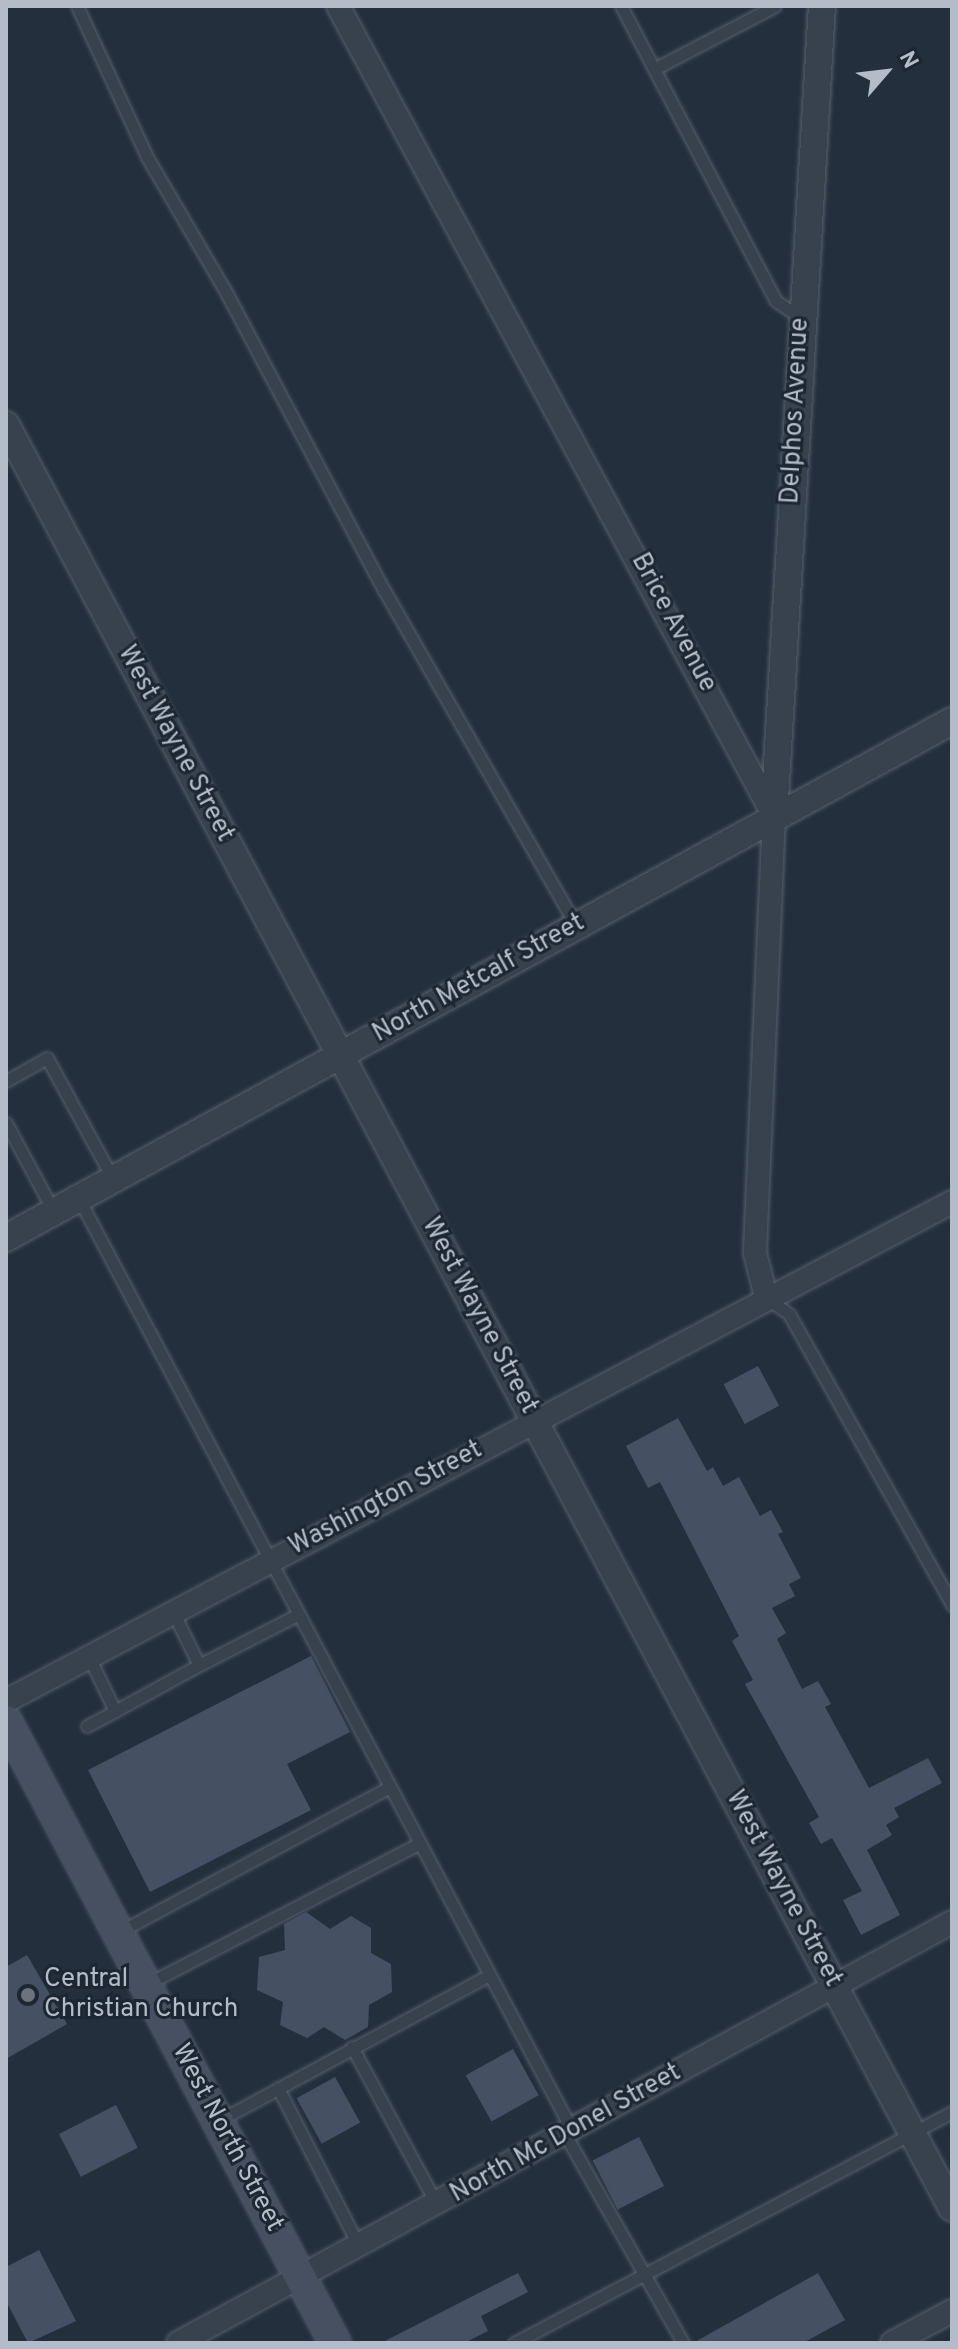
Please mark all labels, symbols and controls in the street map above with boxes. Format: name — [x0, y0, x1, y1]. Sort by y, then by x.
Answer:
north arrow — [846, 32, 926, 112]
text: N — [892, 47, 923, 74]
street label: Delphos Avenue — [776, 317, 816, 505]
street label: Brice Avenue — [623, 548, 723, 698]
street label: West Wayne Street — [110, 640, 240, 848]
street label: North Metcalf Street — [368, 908, 590, 1050]
street label: West Wayne Street — [414, 1212, 544, 1420]
street label: Washington Street — [284, 1435, 488, 1563]
street label: West Wayne Street — [718, 1785, 848, 1993]
place label: Central Christian Church — [44, 1964, 238, 2026]
marker: Central Christian Church — [19, 1986, 37, 2004]
street label: West North Street — [164, 2039, 290, 2237]
street label: North Mc Donel Street — [445, 2058, 687, 2210]

